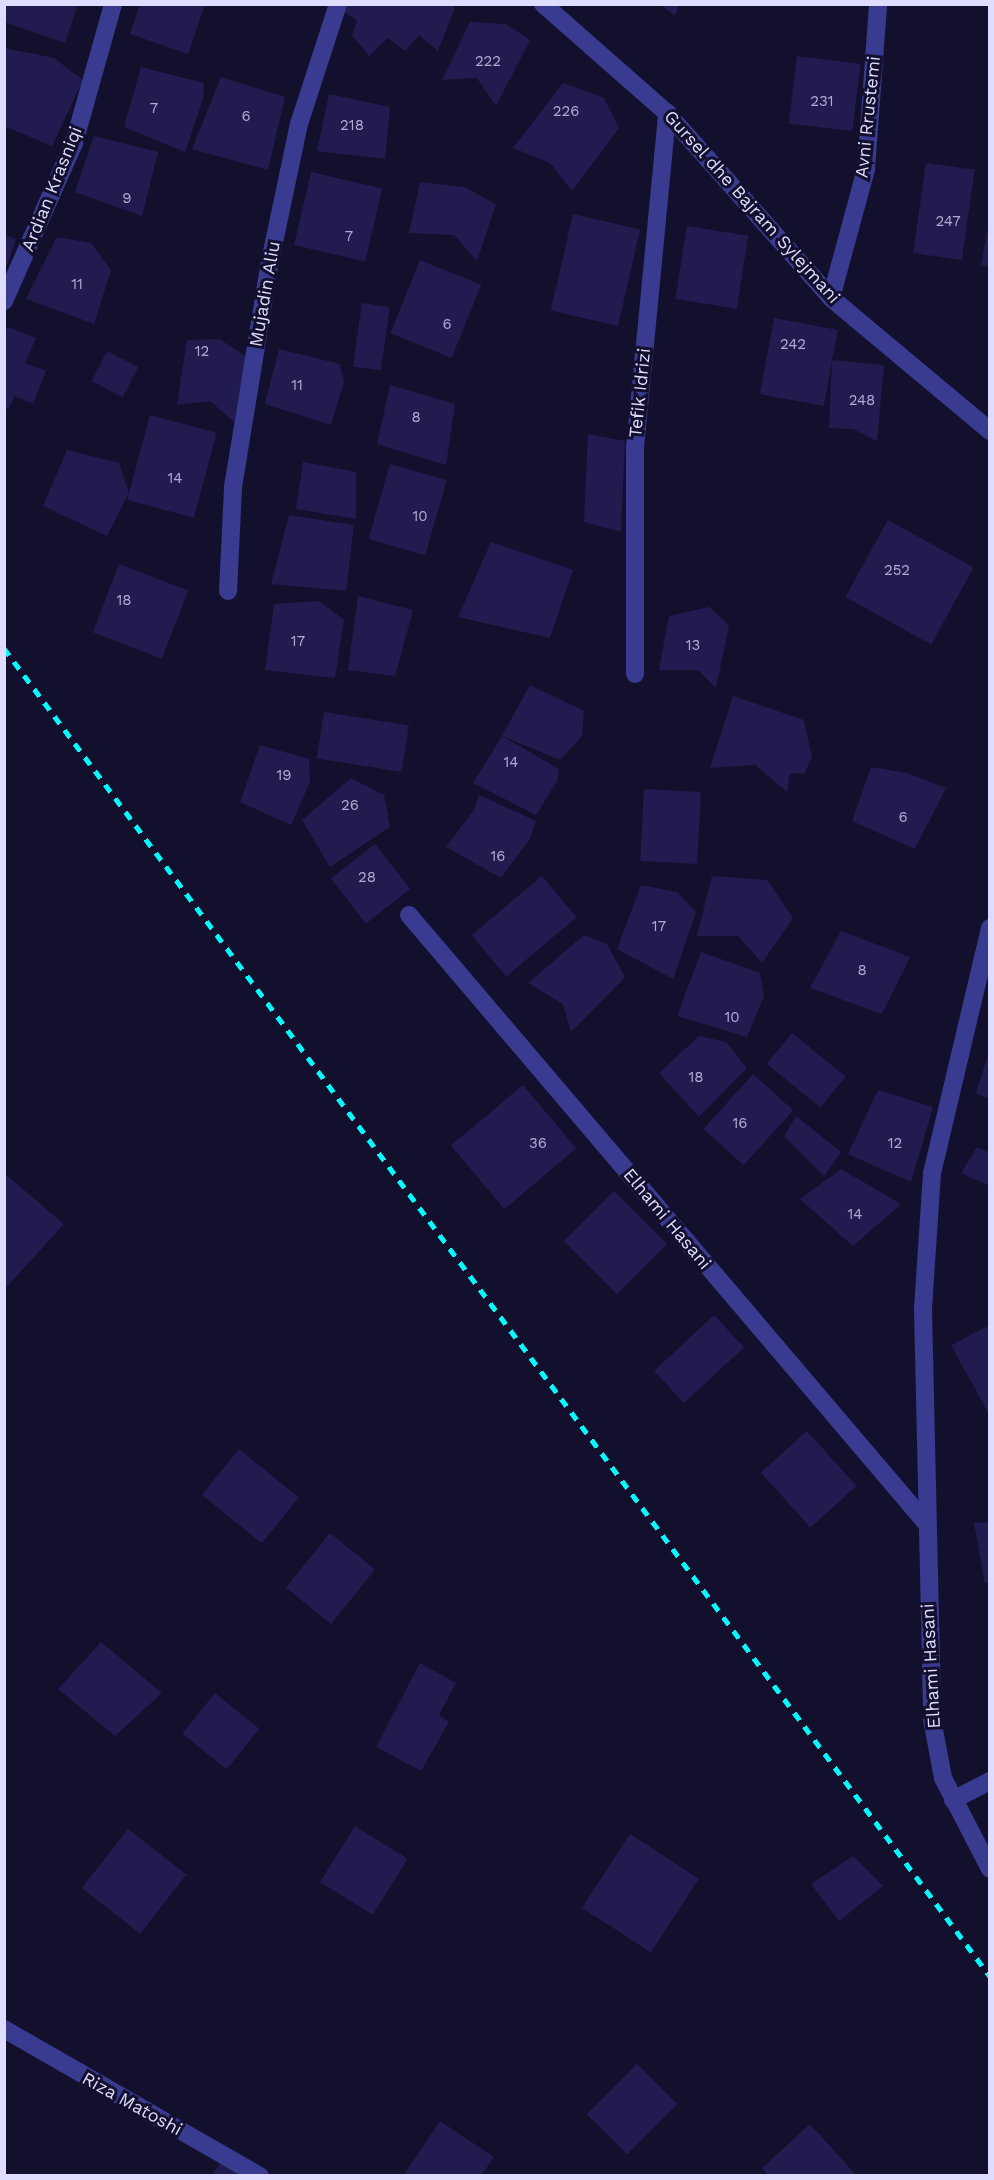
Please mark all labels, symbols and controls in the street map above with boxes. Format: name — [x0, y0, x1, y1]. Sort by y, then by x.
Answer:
house number: 222 — [475, 53, 501, 71]
street label: Avni Rrustemi — [851, 55, 885, 179]
house number: 231 — [810, 93, 834, 111]
house number: 7 — [150, 100, 158, 118]
house number: 226 — [553, 103, 579, 121]
street label: Gursel dhe Bajram Sylejmani — [659, 106, 845, 308]
house number: 6 — [241, 108, 251, 126]
house number: 218 — [340, 117, 364, 135]
street label: Ardian Krasniqi — [17, 123, 87, 255]
house number: 9 — [122, 190, 132, 208]
house number: 247 — [935, 213, 961, 231]
house number: 7 — [345, 228, 353, 246]
street label: Mujadin Aliu — [245, 239, 285, 349]
house number: 11 — [71, 276, 83, 294]
house number: 6 — [442, 316, 452, 334]
house number: 242 — [780, 336, 806, 354]
house number: 12 — [195, 343, 209, 361]
street label: Tefik Idrizi — [625, 347, 655, 439]
house number: 11 — [291, 377, 303, 395]
house number: 248 — [849, 392, 875, 410]
house number: 8 — [411, 409, 421, 427]
house number: 14 — [167, 470, 183, 488]
house number: 10 — [412, 508, 428, 526]
house number: 252 — [884, 562, 910, 580]
house number: 18 — [116, 592, 132, 610]
house number: 17 — [291, 633, 305, 651]
house number: 13 — [686, 637, 700, 655]
house number: 14 — [503, 754, 519, 772]
house number: 19 — [276, 767, 292, 785]
house number: 26 — [341, 797, 359, 815]
house number: 6 — [898, 809, 908, 827]
house number: 16 — [491, 848, 505, 866]
house number: 28 — [358, 869, 376, 887]
house number: 17 — [652, 918, 666, 936]
house number: 8 — [857, 962, 867, 980]
house number: 10 — [724, 1009, 740, 1027]
house number: 18 — [688, 1069, 704, 1087]
house number: 16 — [733, 1115, 747, 1133]
house number: 36 — [529, 1135, 547, 1153]
house number: 12 — [888, 1135, 902, 1153]
street label: Elhami Hasani — [618, 1164, 716, 1274]
house number: 14 — [847, 1206, 863, 1224]
street label: Elhami Hasani — [917, 1603, 945, 1729]
street label: Riza Matoshi — [78, 2068, 186, 2140]

